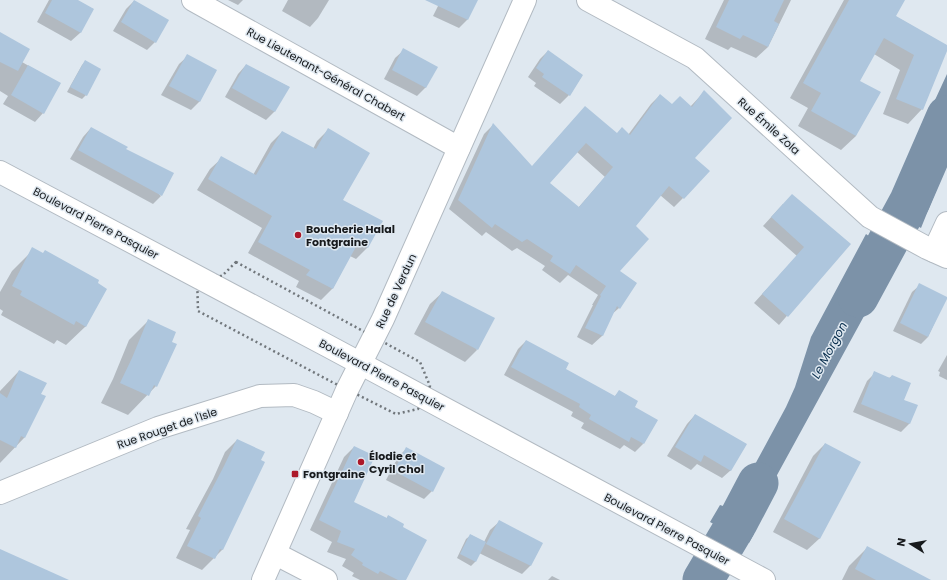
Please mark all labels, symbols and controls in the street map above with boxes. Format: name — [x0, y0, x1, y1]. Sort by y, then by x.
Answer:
street label: Rue Lieutenant-Général Chabert — [244, 24, 408, 124]
street label: Rue Émile Zola — [734, 94, 804, 158]
street label: Boulevard Pierre Pasquier — [30, 183, 162, 263]
place label: Boucherie Halal Fontgraine — [306, 221, 395, 250]
marker: Boucherie Halal Fontgraine — [293, 230, 303, 240]
street label: Rue de Verdun — [372, 251, 420, 331]
water label: Le Morgon — [807, 319, 851, 381]
street label: Boulevard Pierre Pasquier — [316, 335, 448, 415]
street label: Rue Rouget de l'Isle — [115, 403, 219, 453]
place label: Élodie et Cyril Chol — [369, 448, 424, 477]
marker: Élodie et Cyril Chol — [356, 457, 366, 467]
place label: Fontgraine — [303, 466, 365, 482]
marker: Fontgraine — [290, 469, 300, 479]
street label: Boulevard Pierre Pasquier — [601, 489, 733, 569]
north arrow — [891, 524, 931, 564]
text: N — [893, 537, 910, 548]

